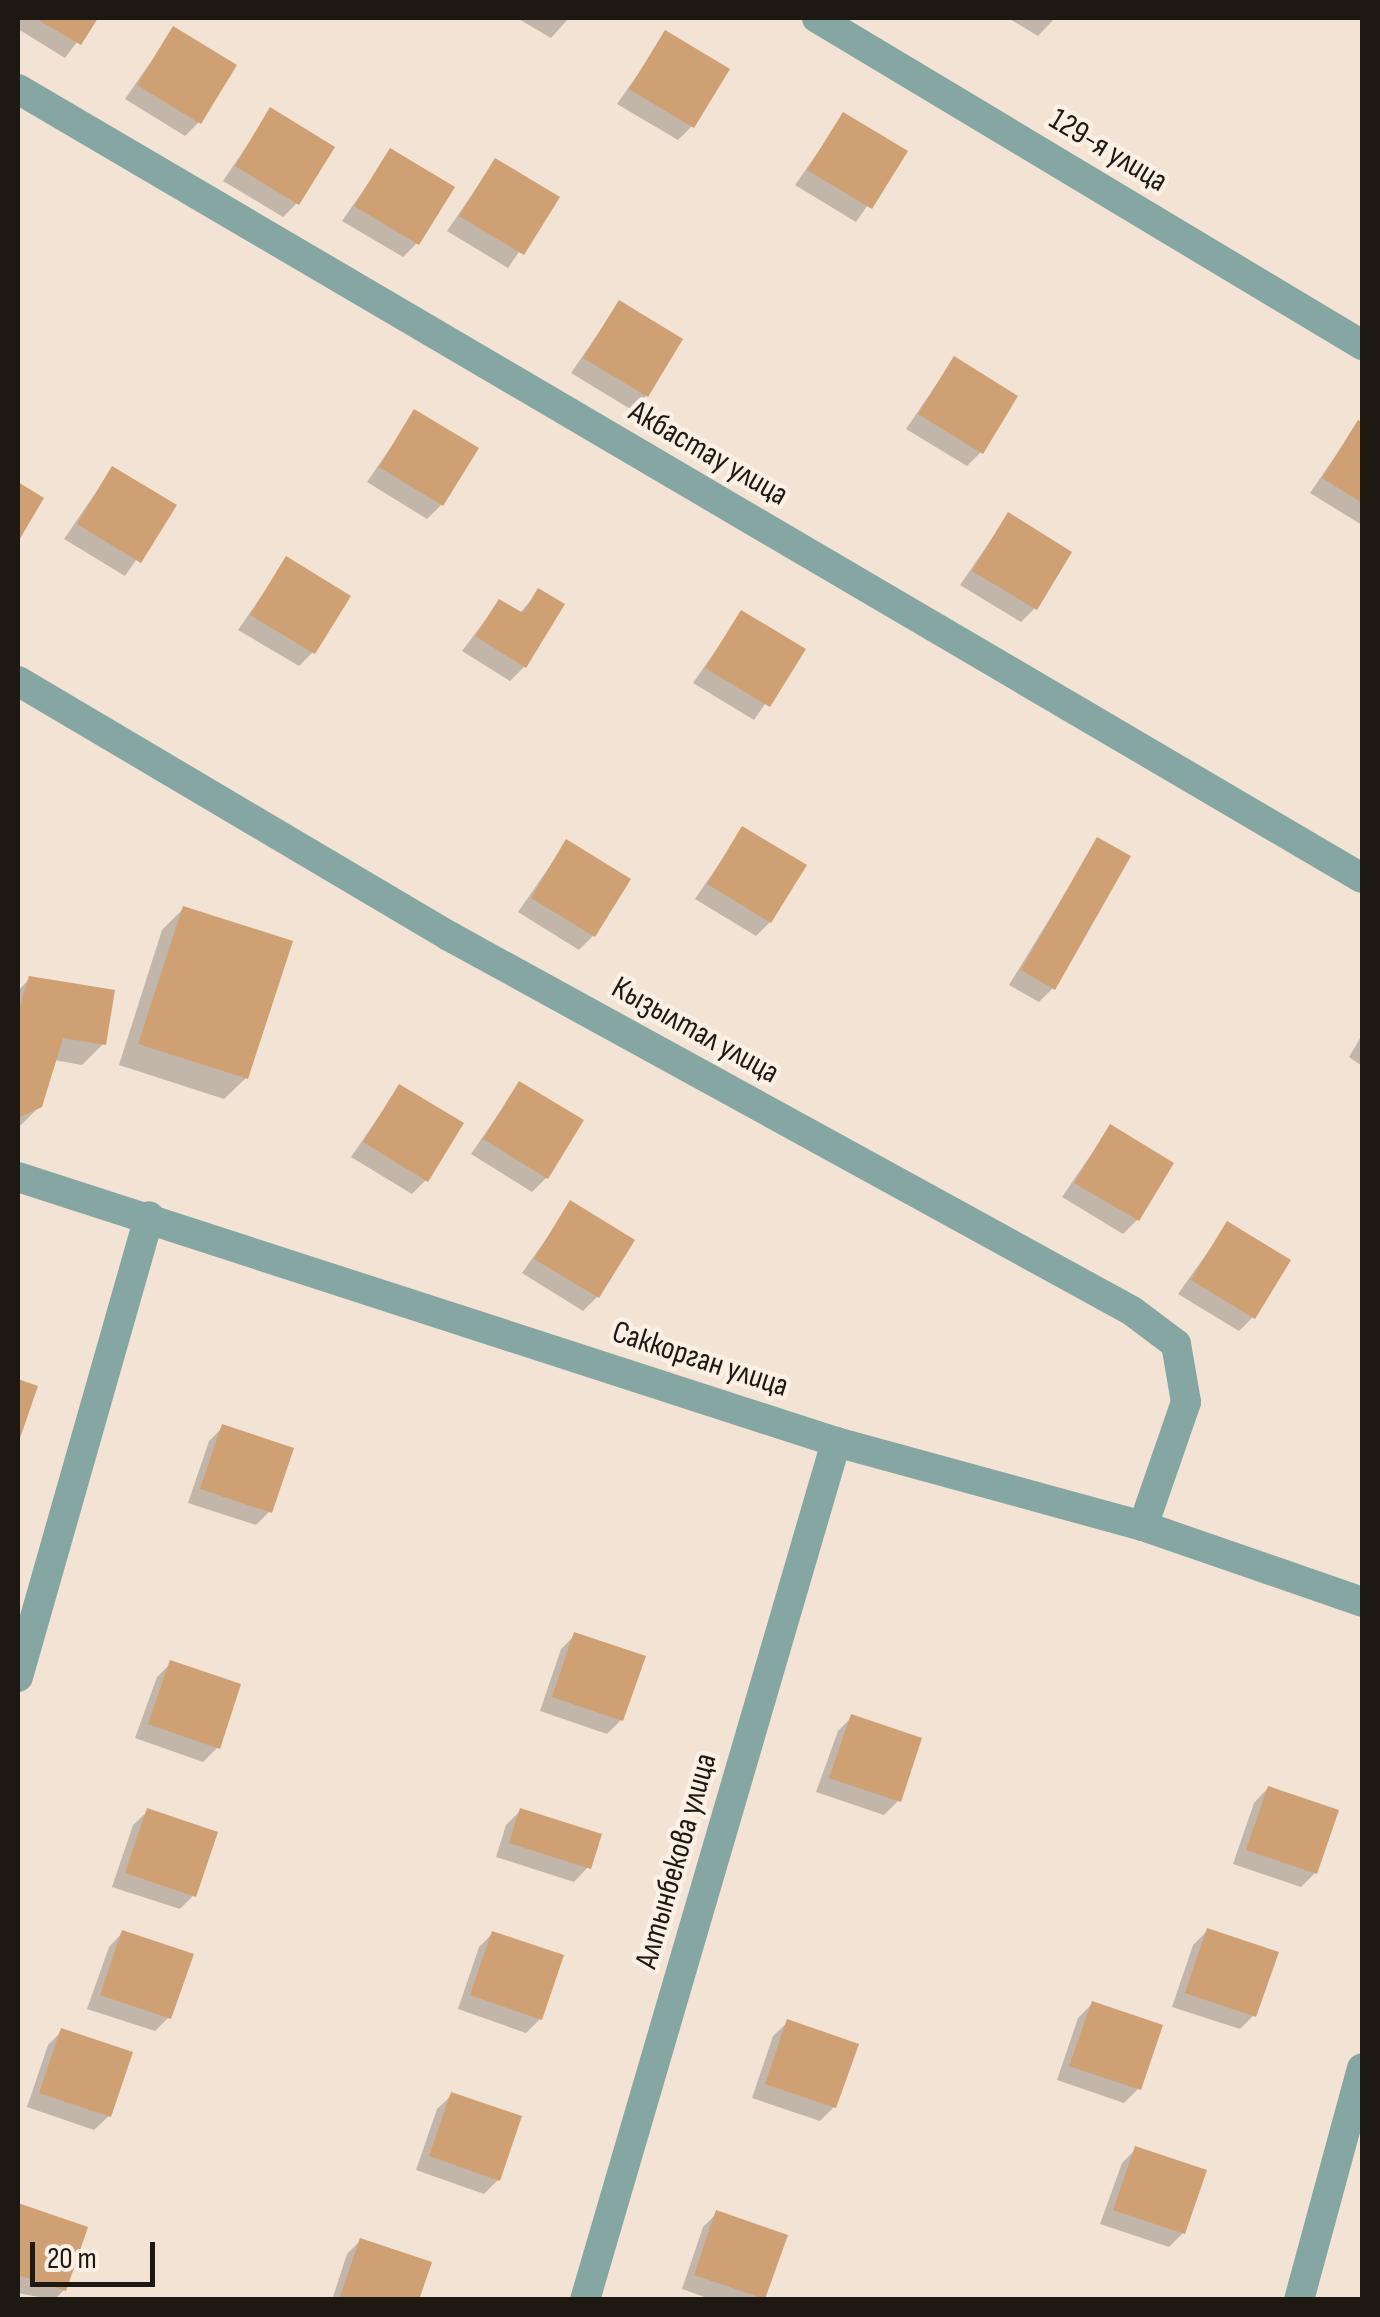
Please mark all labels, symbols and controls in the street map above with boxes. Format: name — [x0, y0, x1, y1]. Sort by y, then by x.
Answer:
street label: 129-я улица — [1042, 101, 1174, 201]
street label: Акбастау улица — [622, 393, 794, 515]
street label: Кызылтал улица — [605, 969, 785, 1093]
street label: Саккорган улица — [607, 1314, 793, 1406]
street label: Алтынбекова улица — [628, 1749, 726, 1973]
scale bar — [35, 2222, 160, 2284]
text: 20 m — [47, 2241, 97, 2277]

